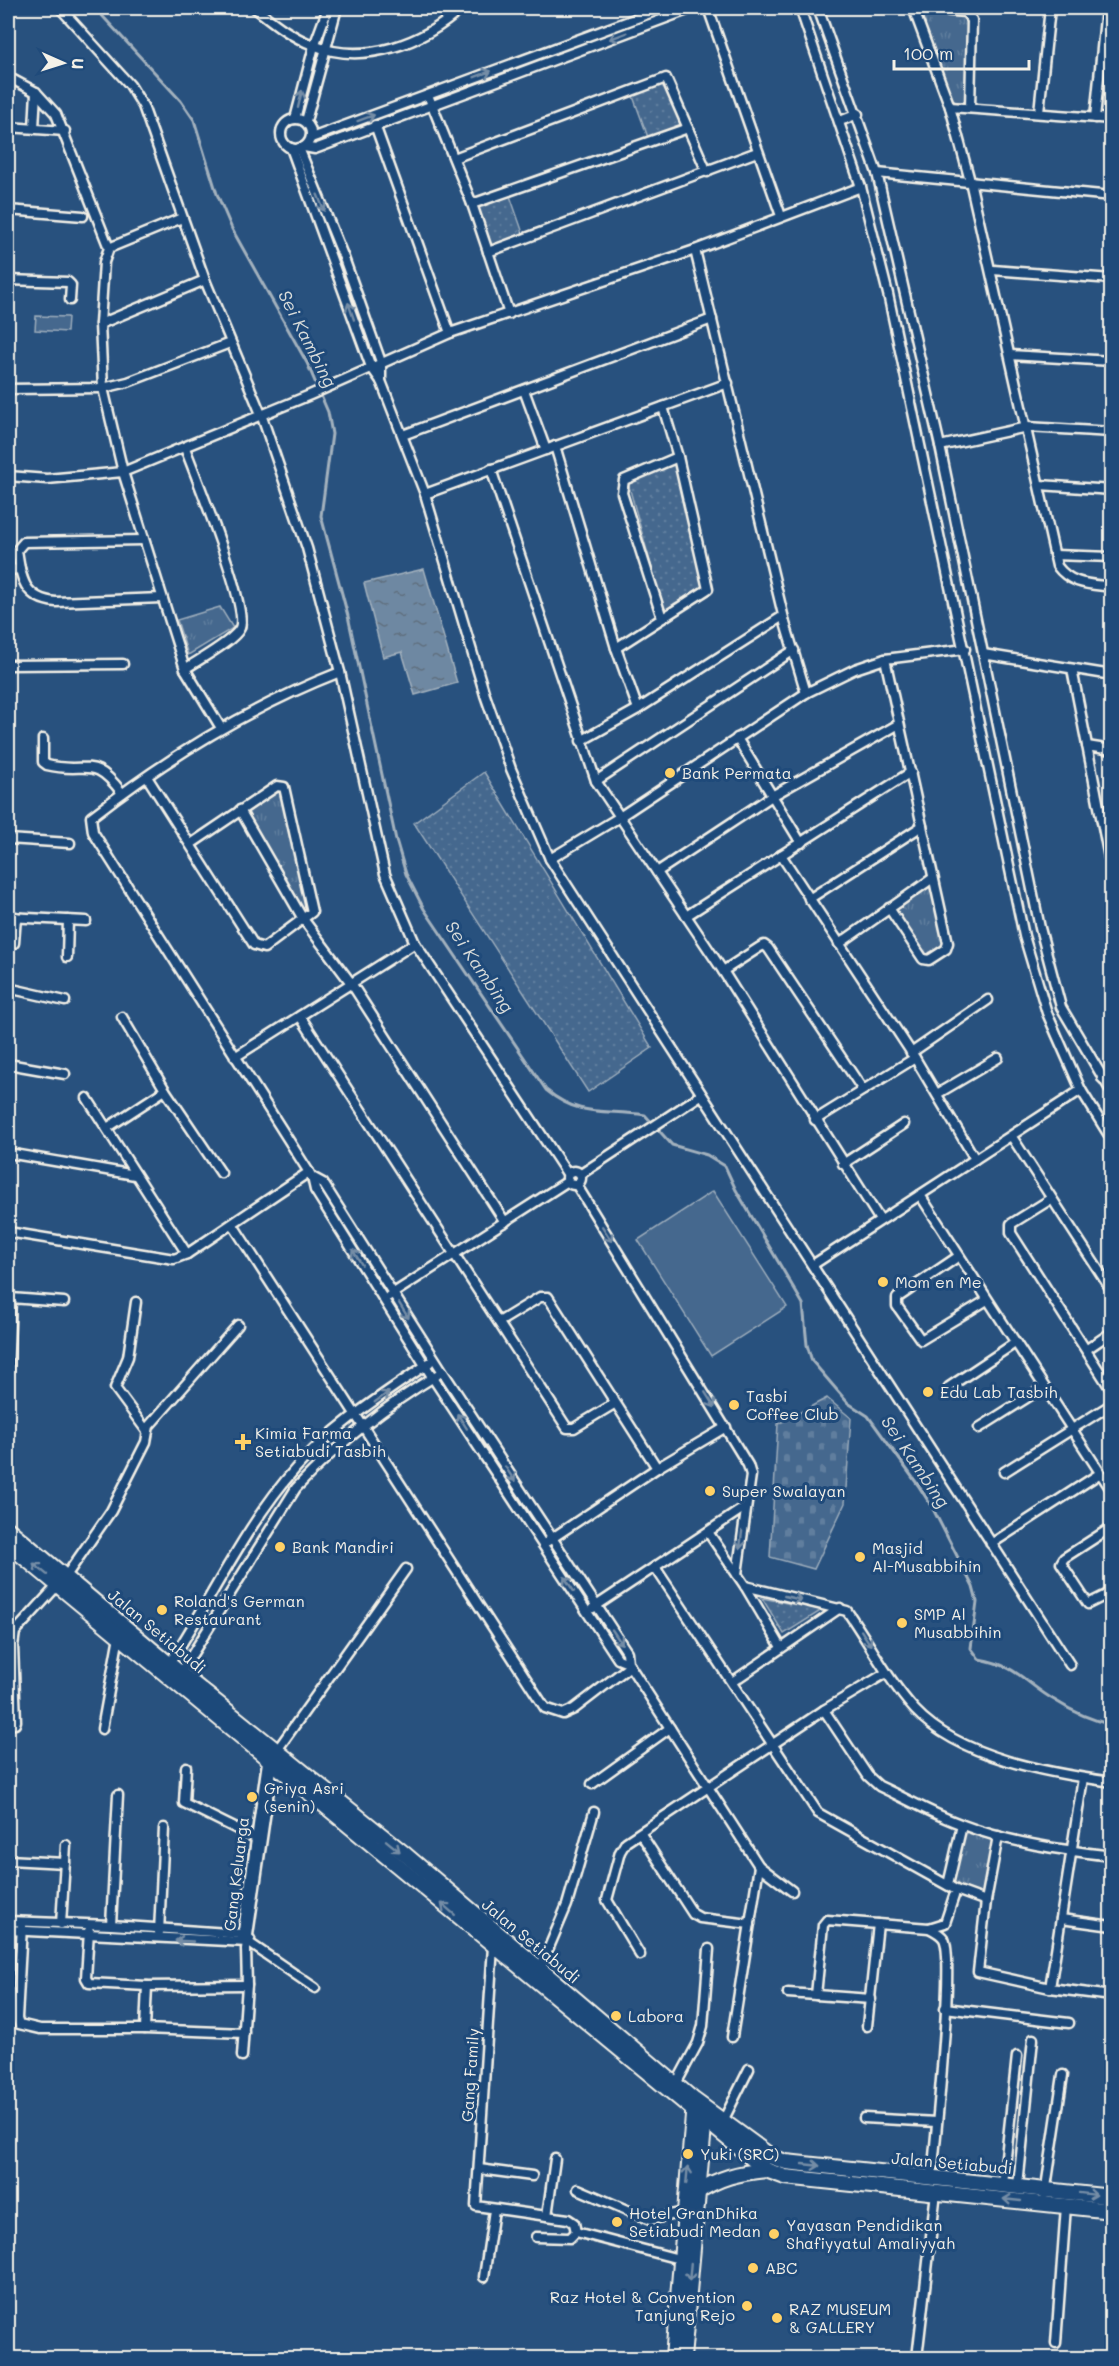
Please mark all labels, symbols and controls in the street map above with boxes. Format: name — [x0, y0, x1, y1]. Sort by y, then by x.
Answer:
one-way arrow — [610, 31, 628, 42]
north arrow — [33, 33, 93, 93]
scale bar — [894, 33, 1029, 71]
text: 100 m — [903, 41, 953, 65]
text: U — [68, 58, 89, 70]
one-way arrow — [473, 68, 492, 79]
one-way arrow — [294, 90, 306, 109]
one-way arrow — [356, 112, 375, 123]
one-way arrow — [317, 193, 328, 211]
water label: Sei Kambing — [273, 286, 343, 391]
one-way arrow — [345, 302, 356, 321]
place label: Bank Permata — [682, 762, 792, 783]
marker: Bank Permata — [663, 766, 677, 780]
water label: Sei Kambing — [440, 916, 520, 1017]
one-way arrow — [602, 1225, 614, 1242]
one-way arrow — [350, 1249, 362, 1266]
place label: Mom en Me — [895, 1271, 982, 1292]
marker: Mom en Me — [876, 1275, 890, 1289]
one-way arrow — [397, 1302, 410, 1319]
place label: Edu Lab Tasbih — [940, 1381, 1058, 1402]
place label: Tasbi Coffee Club — [746, 1385, 839, 1424]
marker: Edu Lab Tasbih — [921, 1385, 935, 1399]
one-way arrow — [373, 1391, 390, 1403]
one-way arrow — [704, 1391, 716, 1408]
marker: Tasbi Coffee Club — [727, 1398, 741, 1412]
water label: Sei Kambing — [876, 1411, 956, 1512]
one-way arrow — [455, 1413, 468, 1430]
place label: Kimia Farma Setiabudi Tasbih — [255, 1422, 386, 1461]
marker: Kimia Farma Setiabudi Tasbih — [236, 1435, 250, 1449]
one-way arrow — [503, 1466, 516, 1483]
place label: Super Swalayan — [722, 1480, 845, 1501]
marker: Super Swalayan — [703, 1484, 717, 1498]
one-way arrow — [735, 1530, 746, 1550]
place label: Bank Mandiri — [292, 1536, 394, 1557]
place label: Masjid Al-Musabbihin — [872, 1537, 981, 1576]
marker: Bank Mandiri — [273, 1540, 287, 1554]
marker: Masjid Al-Musabbihin — [853, 1550, 867, 1564]
one-way arrow — [32, 1563, 48, 1576]
one-way arrow — [563, 1577, 575, 1593]
street label: Jalan Setiabudi — [104, 1584, 211, 1678]
place label: Roland's German Restaurant — [174, 1590, 305, 1629]
one-way arrow — [783, 1592, 802, 1604]
marker: Roland's German Restaurant — [155, 1603, 169, 1617]
place label: SMP Al Musabbihin — [914, 1603, 1001, 1642]
marker: SMP Al Musabbihin — [895, 1616, 909, 1630]
one-way arrow — [610, 1629, 623, 1646]
one-way arrow — [859, 1630, 872, 1647]
place label: Griya Asri (senin) — [264, 1777, 344, 1816]
marker: Griya Asri (senin) — [245, 1790, 259, 1804]
street label: Gang Keluarga — [218, 1816, 253, 1932]
one-way arrow — [385, 1839, 401, 1852]
street label: Jalan Setiabudi — [478, 1894, 585, 1988]
one-way arrow — [441, 1902, 456, 1916]
one-way arrow — [174, 1935, 194, 1946]
place label: Labora — [628, 2005, 684, 2026]
marker: Labora — [609, 2009, 623, 2023]
street label: Gang Family — [456, 2027, 483, 2123]
place label: Yuki (SRC) — [700, 2143, 779, 2164]
marker: Yuki (SRC) — [681, 2147, 695, 2161]
street label: Jalan Setiabudi — [891, 2147, 1013, 2178]
one-way arrow — [800, 2160, 820, 2171]
one-way arrow — [682, 2165, 693, 2185]
one-way arrow — [1078, 2189, 1097, 2200]
one-way arrow — [1002, 2194, 1022, 2205]
place label: Hotel GranDhika Setiabudi Medan — [629, 2202, 761, 2241]
place label: Yayasan Pendidikan Shafiyyatul Amaliyyah — [786, 2214, 955, 2253]
marker: Hotel GranDhika Setiabudi Medan — [610, 2215, 624, 2229]
marker: Yayasan Pendidikan Shafiyyatul Amaliyyah — [767, 2227, 781, 2241]
place label: ABC — [765, 2257, 797, 2278]
one-way arrow — [684, 2261, 695, 2281]
marker: ABC — [746, 2261, 760, 2275]
place label: Raz Hotel & Convention Tanjung Rejo — [550, 2286, 735, 2325]
place label: RAZ MUSEUM & GALLERY — [789, 2298, 891, 2337]
marker: Raz Hotel & Convention Tanjung Rejo — [740, 2299, 754, 2313]
marker: RAZ MUSEUM & GALLERY — [770, 2311, 784, 2325]

